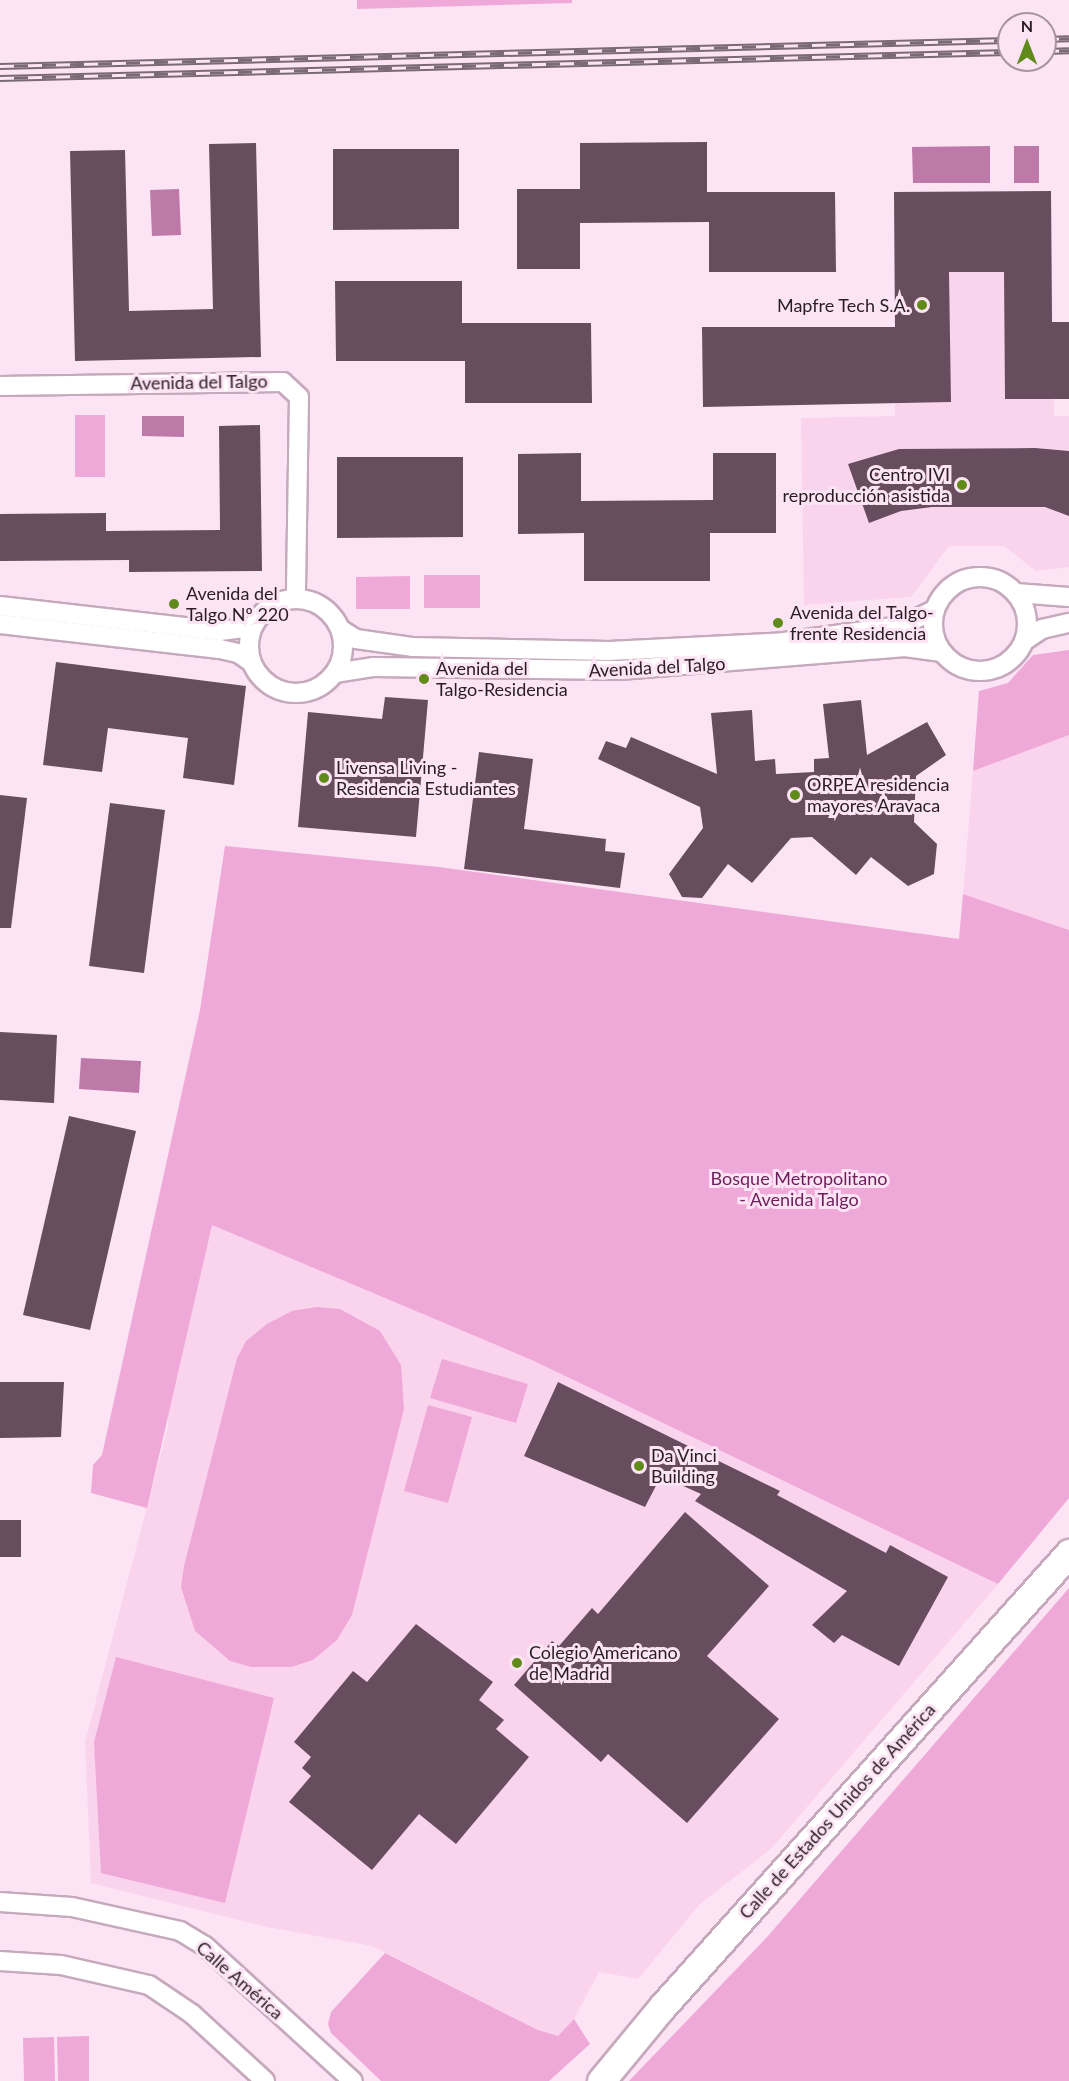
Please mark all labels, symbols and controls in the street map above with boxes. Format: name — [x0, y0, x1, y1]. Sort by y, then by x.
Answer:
north arrow — [997, 12, 1057, 72]
text: N — [1021, 16, 1033, 35]
place label: Mapfre Tech S.A. — [776, 294, 910, 316]
marker: Mapfre Tech S.A. — [915, 298, 929, 312]
street label: Avenida del Talgo — [130, 370, 268, 394]
place label: Centro IVI reproducción asistida — [783, 464, 950, 506]
marker: Centro IVI reproducción asistida — [955, 478, 969, 492]
place label: Avenida del Talgo Nº 220 — [186, 583, 289, 626]
marker: Avenida del Talgo Nº 220 — [167, 597, 181, 611]
place label: Avenida del Talgo- frente Residencia — [790, 602, 934, 644]
marker: Avenida del Talgo- frente Residencia — [771, 616, 785, 630]
street label: Avenida del Talgo — [588, 653, 726, 681]
place label: Avenida del Talgo-Residencia — [436, 658, 568, 700]
marker: Avenida del Talgo-Residencia — [417, 672, 431, 686]
place label: Livensa Living - Residencia Estudiantes — [336, 757, 516, 800]
marker: Livensa Living - Residencia Estudiantes — [317, 771, 331, 785]
place label: ORPEA residencia mayores Aravaca — [807, 774, 950, 816]
marker: ORPEA residencia mayores Aravaca — [788, 788, 802, 802]
park label: Bosque Metropolitano - Avenida Talgo — [711, 1168, 887, 1210]
place label: Da Vinci Building — [651, 1445, 717, 1488]
marker: Da Vinci Building — [632, 1459, 646, 1473]
place label: Colegio Americano de Madrid — [529, 1642, 678, 1684]
marker: Colegio Americano de Madrid — [510, 1656, 524, 1670]
street label: Calle de Estados Unidos de América — [734, 1699, 940, 1923]
street label: Calle América — [192, 1936, 288, 2024]

